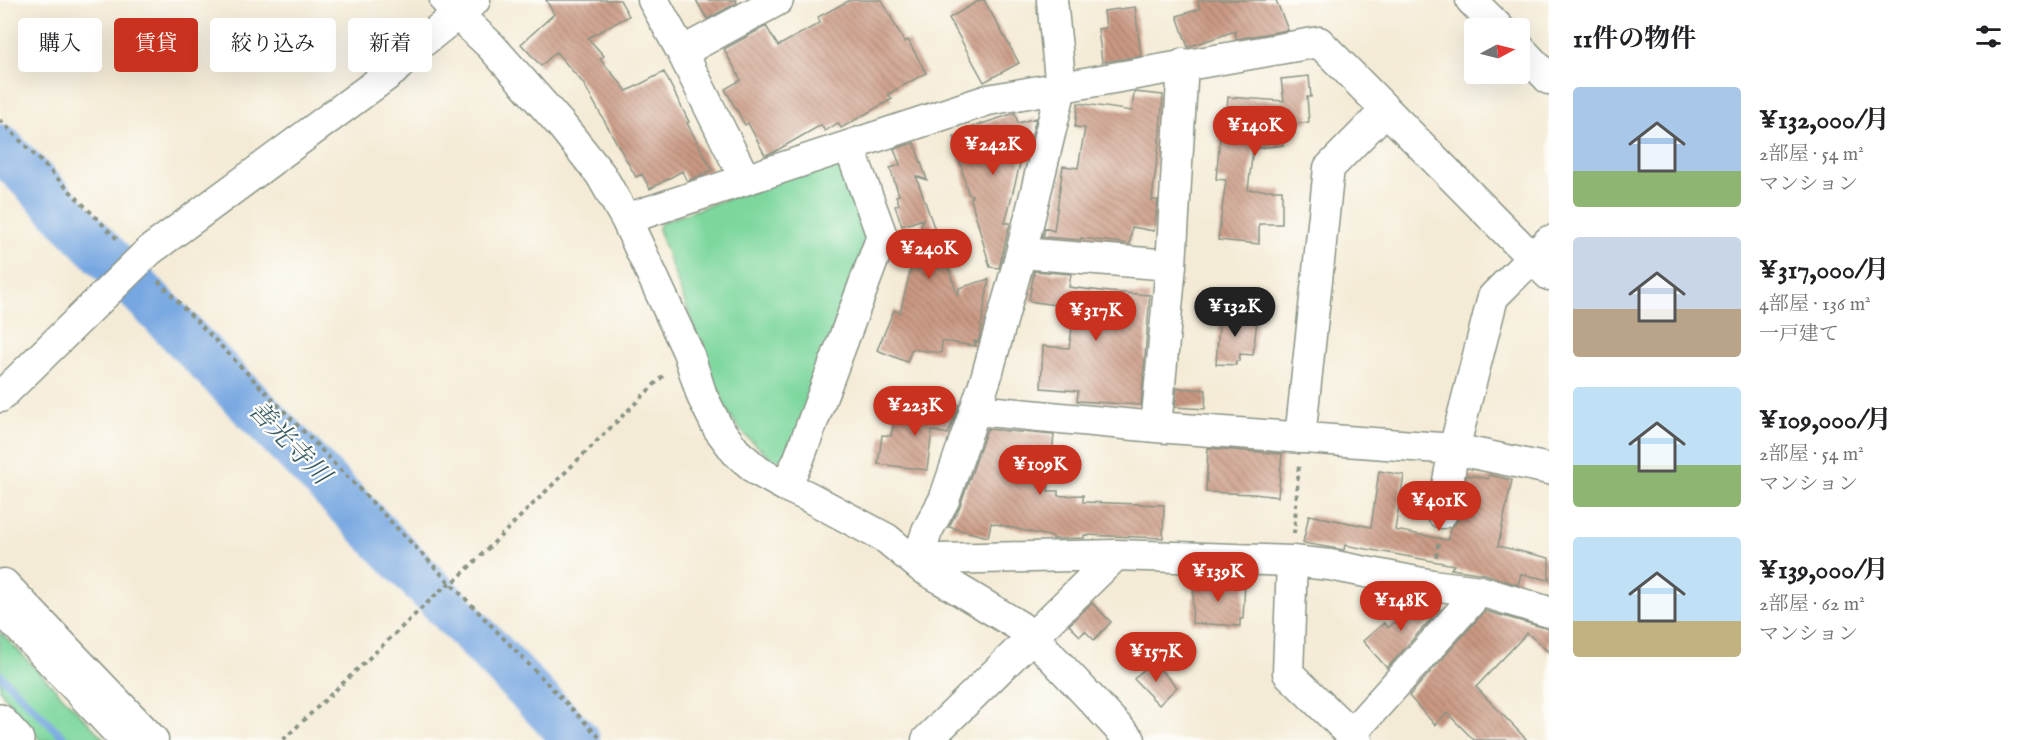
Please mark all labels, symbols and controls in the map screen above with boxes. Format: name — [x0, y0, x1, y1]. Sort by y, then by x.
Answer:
chip: 購入 — [18, 18, 102, 72]
chip: 賃貸 — [114, 18, 198, 72]
chip: 絞り込み — [210, 18, 336, 72]
chip: 新着 — [348, 18, 432, 72]
north arrow — [1464, 18, 1530, 84]
map controls — [1464, 18, 1530, 84]
icon: filters — [1972, 20, 2005, 53]
text: 11件の物件 — [1573, 23, 1696, 56]
text: ¥132,000/月 — [1759, 104, 1890, 137]
pin: ¥140K — [1213, 106, 1297, 157]
icon: home — [1621, 111, 1693, 183]
text: ¥140K — [1227, 113, 1283, 138]
pin: ¥242K — [951, 125, 1035, 176]
text: ¥242K — [964, 132, 1022, 157]
text: 2部屋 · 54 m² — [1759, 142, 1864, 167]
text: マンション — [1759, 172, 1858, 197]
pin: ¥240K — [887, 229, 971, 280]
text: ¥240K — [900, 236, 958, 261]
text: ¥317,000/月 — [1759, 254, 1890, 287]
icon: home — [1621, 261, 1693, 333]
pin: ¥132K — [1193, 287, 1277, 338]
pin: ¥317K — [1054, 291, 1138, 342]
text: 4部屋 · 136 m² — [1759, 292, 1871, 317]
text: ¥132K — [1208, 294, 1262, 319]
text: ¥317K — [1069, 298, 1123, 323]
text: 一戸建て — [1759, 322, 1839, 347]
pin: ¥223K — [873, 386, 957, 437]
text: ¥223K — [887, 393, 943, 418]
water label: 善光寺川 — [241, 394, 339, 494]
text: ¥109,000/月 — [1759, 404, 1892, 437]
icon: home — [1621, 411, 1693, 483]
text: 2部屋 · 54 m² — [1759, 442, 1864, 467]
pin: ¥109K — [998, 445, 1082, 496]
text: ¥109K — [1013, 452, 1067, 477]
text: マンション — [1759, 472, 1858, 497]
pin: ¥401K — [1397, 481, 1481, 532]
text: ¥401K — [1411, 488, 1467, 513]
pin: ¥139K — [1176, 552, 1260, 603]
text: ¥139,000/月 — [1759, 554, 1889, 587]
text: ¥139K — [1192, 559, 1244, 584]
icon: home — [1621, 561, 1693, 633]
pin: ¥148K — [1359, 581, 1443, 632]
text: ¥148K — [1374, 588, 1428, 613]
text: 2部屋 · 62 m² — [1759, 592, 1865, 617]
text: マンション — [1759, 622, 1858, 647]
pin: ¥157K — [1114, 632, 1198, 683]
text: ¥157K — [1129, 639, 1183, 664]

